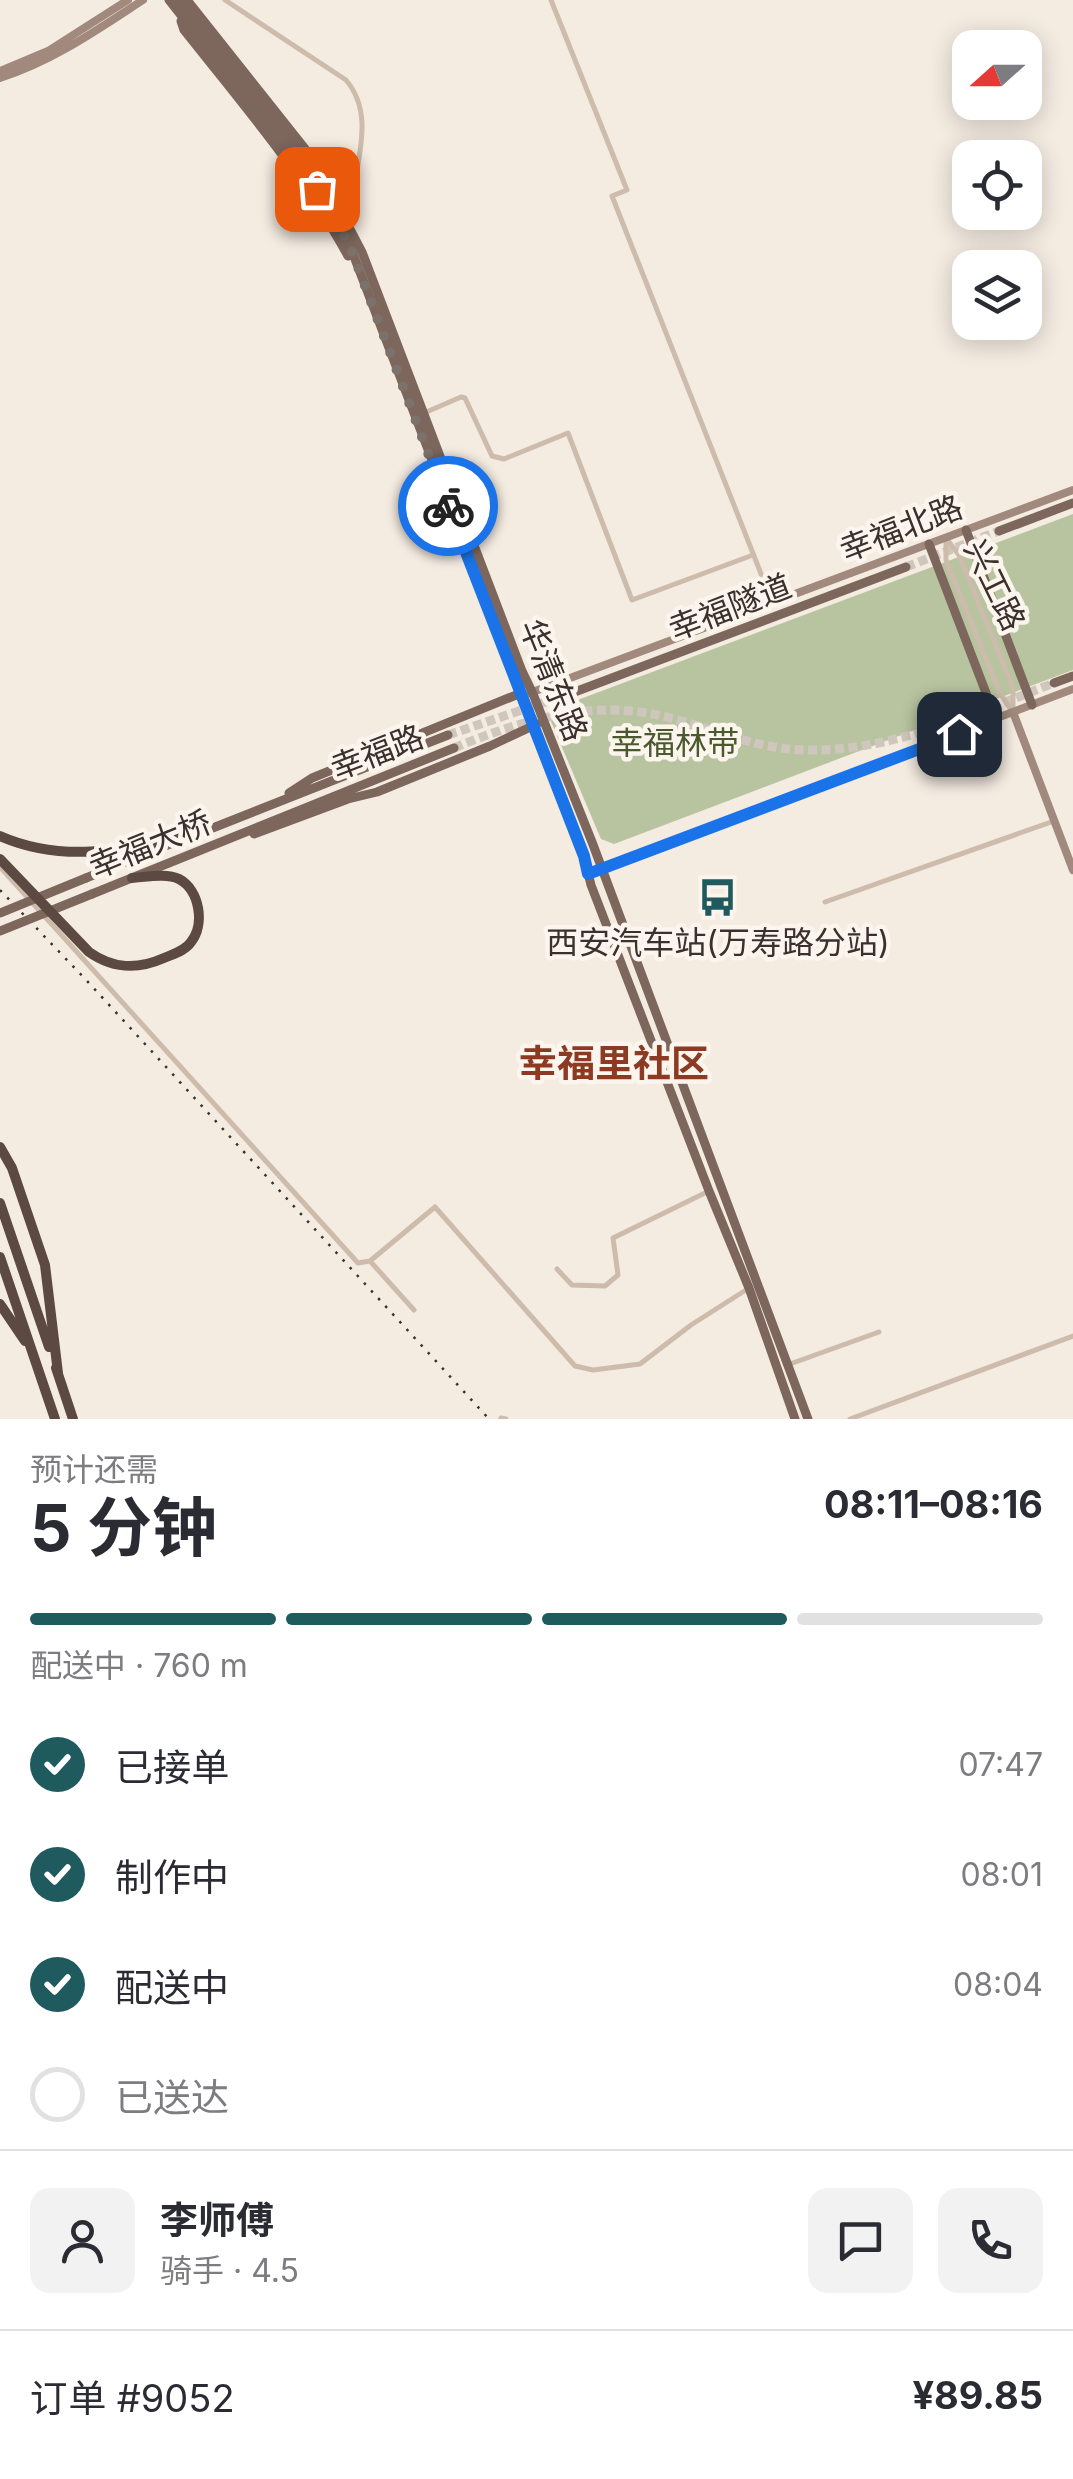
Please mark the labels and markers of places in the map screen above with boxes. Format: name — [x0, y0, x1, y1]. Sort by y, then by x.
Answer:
pin — [275, 147, 360, 232]
pin — [917, 692, 1002, 777]
bus stop icon: 西安汽车站(万寿路分站) — [697, 876, 739, 918]
place label: 西安汽车站(万寿路分站) — [546, 923, 890, 962]

